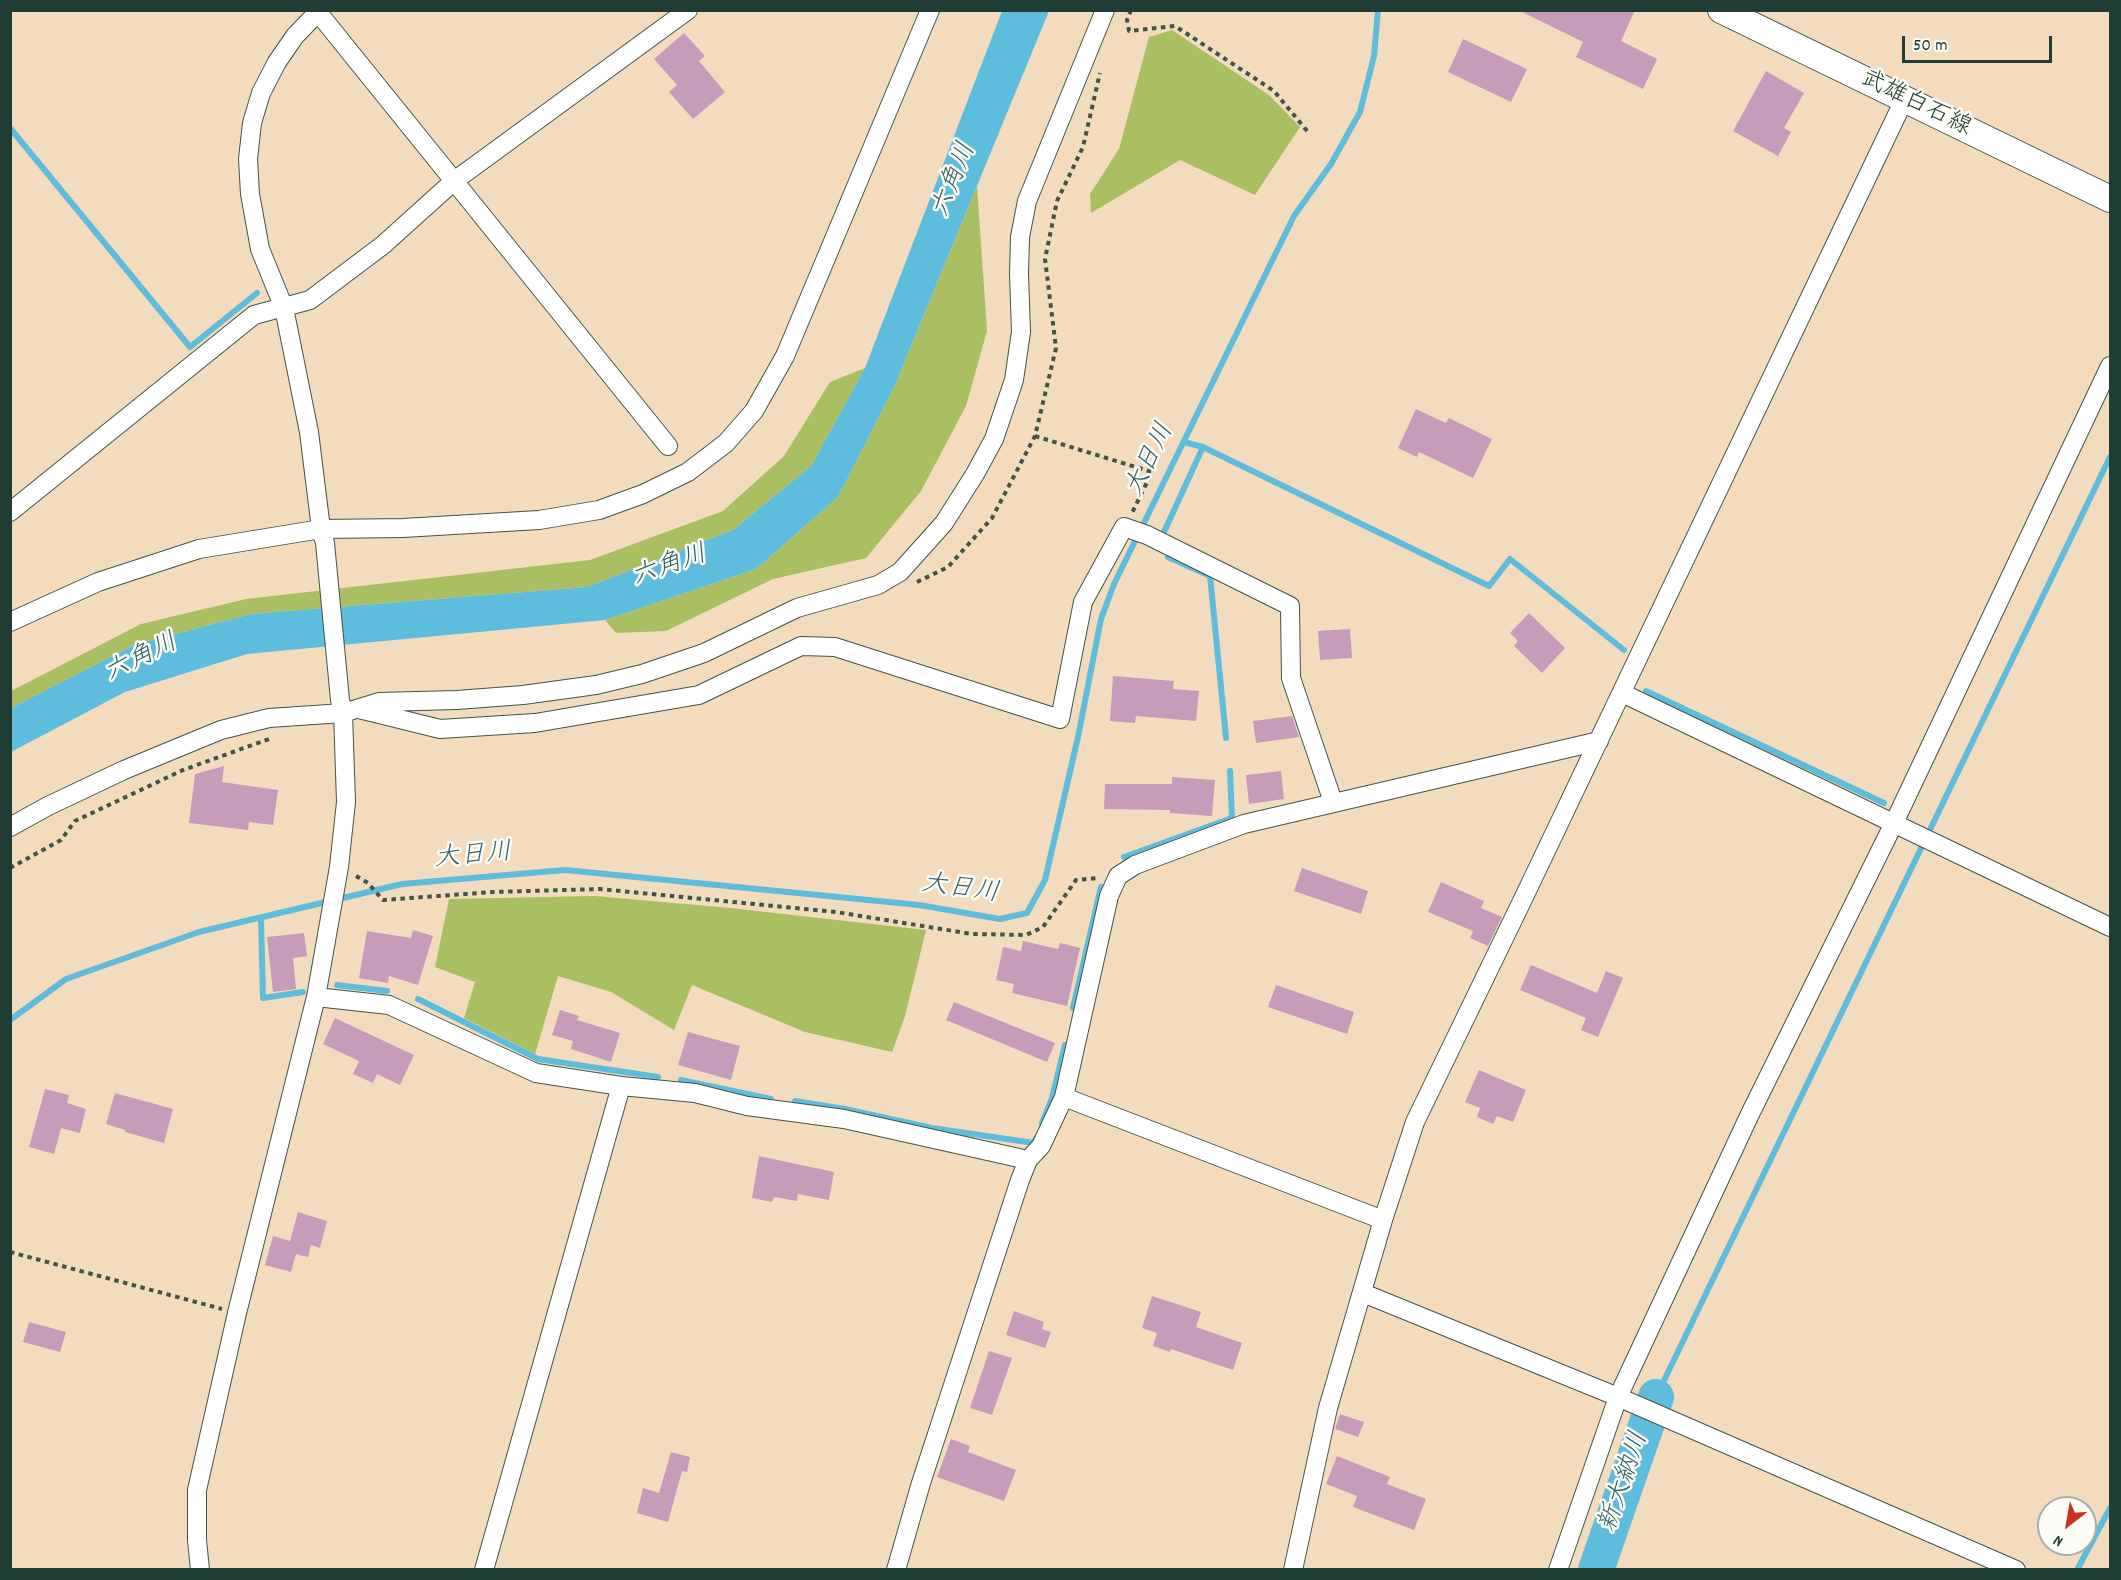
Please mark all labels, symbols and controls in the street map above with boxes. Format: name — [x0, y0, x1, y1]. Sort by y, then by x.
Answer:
scale bar — [1905, 24, 2055, 62]
text: 50 m — [1913, 34, 1948, 59]
street label: 武雄白石線 — [1855, 66, 1975, 144]
water label: 六角川 — [927, 139, 985, 223]
water label: 大日川 — [1121, 419, 1183, 503]
water label: 六角川 — [628, 541, 712, 595]
water label: 六角川 — [100, 629, 184, 691]
water label: 大日川 — [433, 839, 513, 877]
water label: 大日川 — [919, 870, 1001, 912]
water label: 新大納川 — [1594, 1429, 1658, 1537]
north arrow — [2037, 1496, 2097, 1556]
text: N — [2049, 1528, 2068, 1552]

